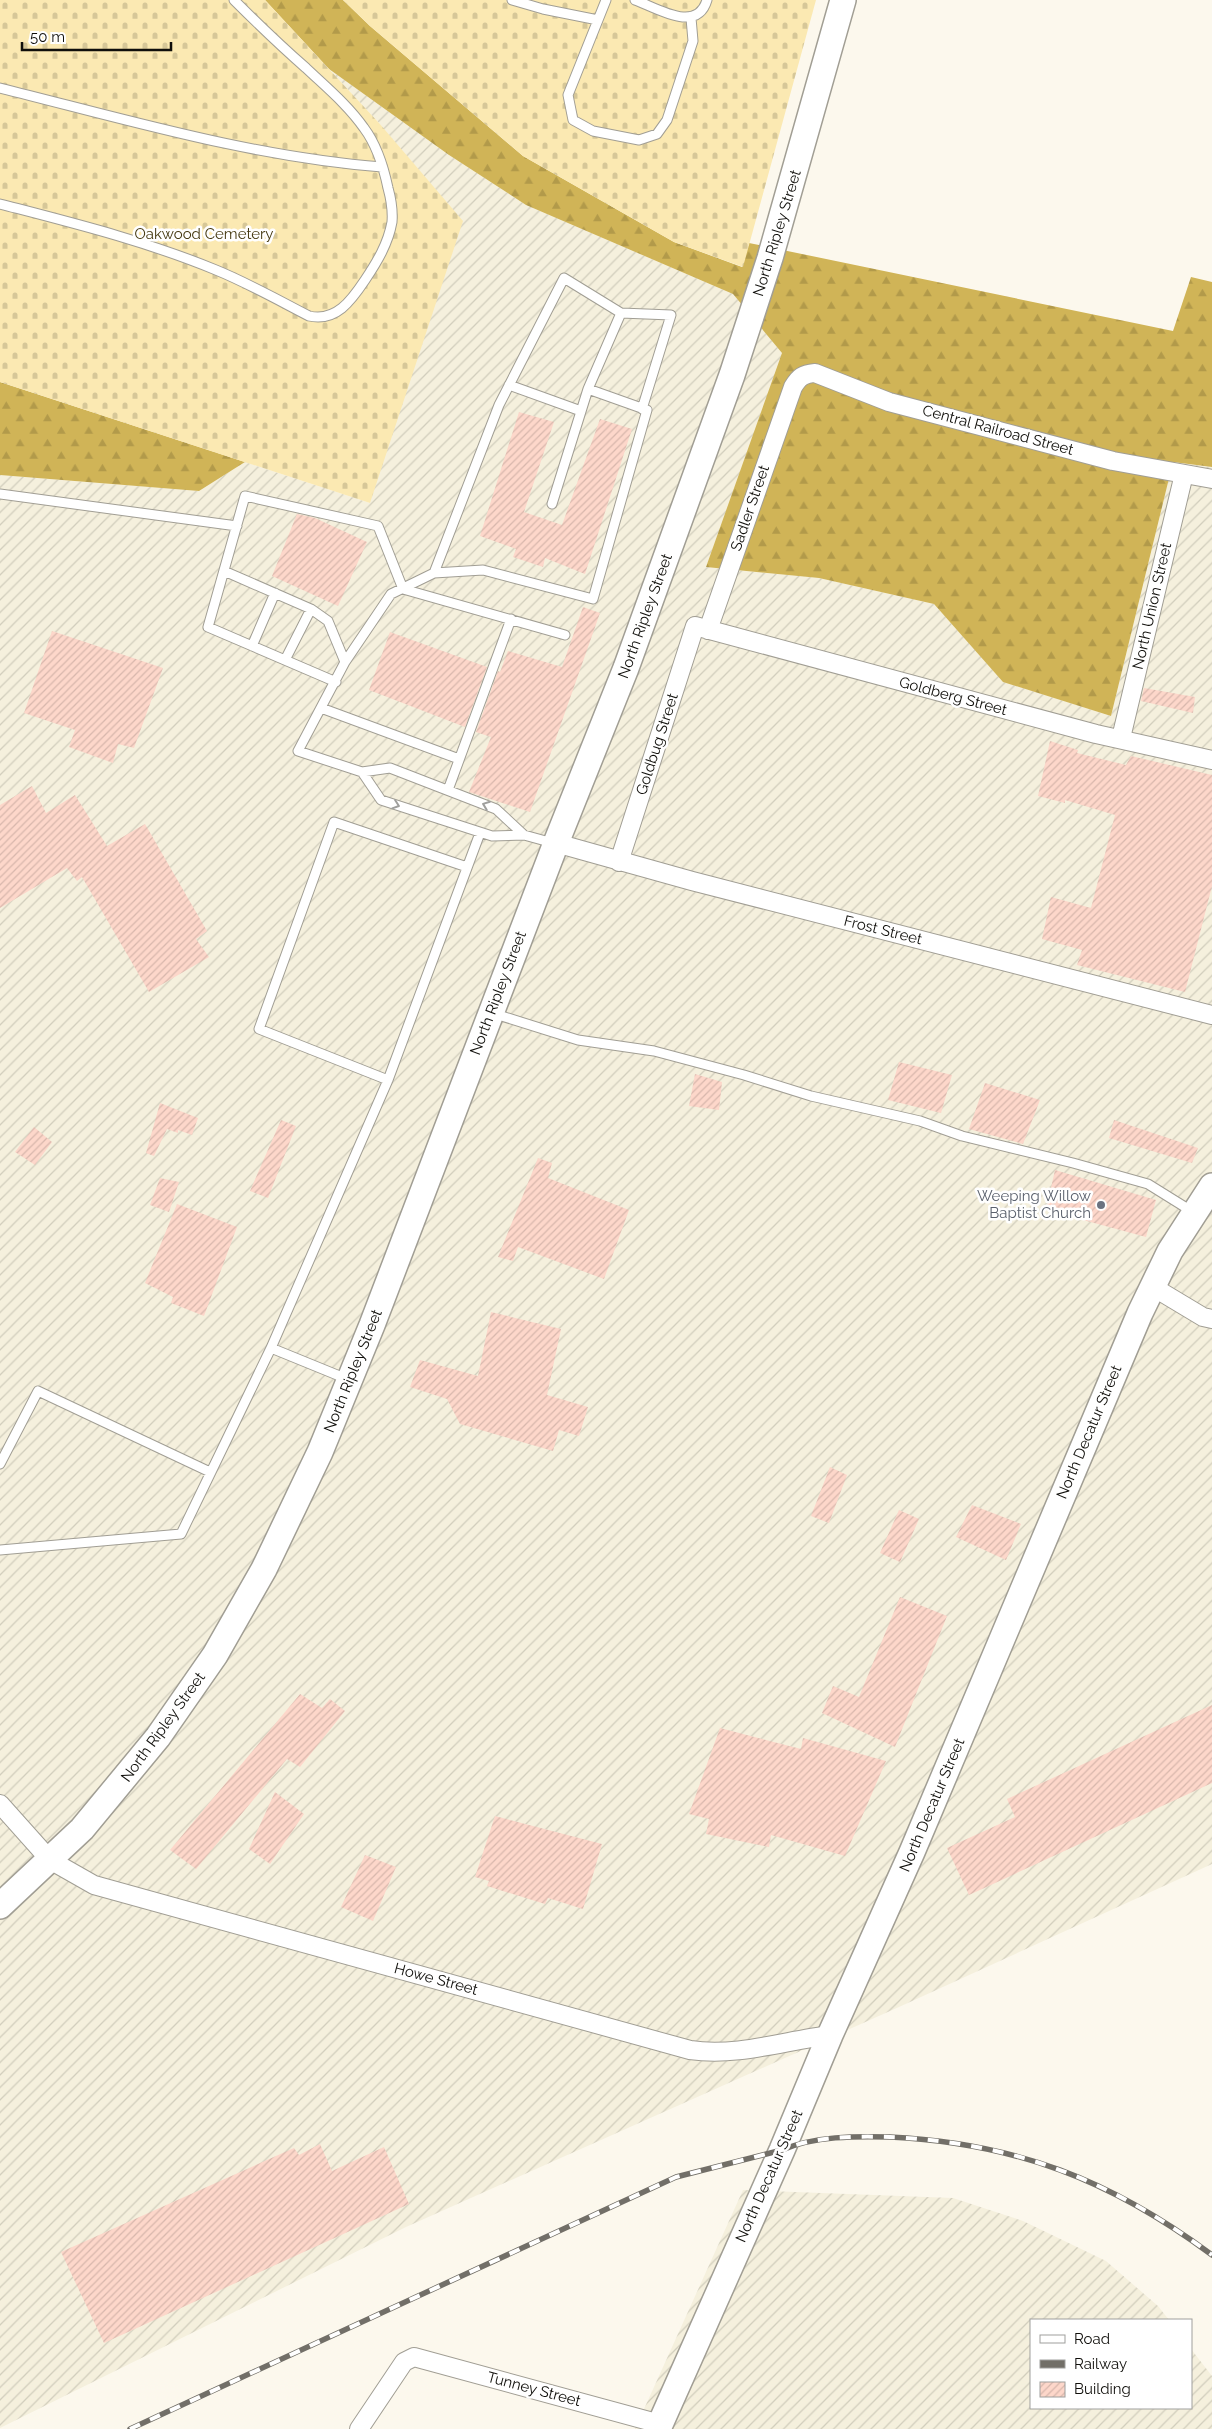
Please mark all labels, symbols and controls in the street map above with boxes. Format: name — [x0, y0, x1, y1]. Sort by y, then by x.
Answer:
scale bar — [22, 20, 171, 52]
text: 50 m — [30, 28, 65, 46]
street label: North Ripley Street — [749, 168, 805, 298]
park label: Oakwood Cemetery — [135, 225, 273, 243]
street label: Central Railroad Street — [920, 401, 1076, 459]
street label: Sadler Street — [727, 463, 773, 553]
street label: North Union Street — [1129, 541, 1175, 671]
street label: North Ripley Street — [614, 551, 676, 681]
street label: Goldberg Street — [897, 673, 1009, 719]
street label: Goldbug Street — [632, 691, 682, 797]
one-way arrow — [391, 799, 400, 809]
one-way arrow — [482, 801, 491, 811]
street label: Frost Street — [842, 912, 924, 948]
street label: North Ripley Street — [466, 928, 530, 1058]
place label: Weeping Willow Baptist Church — [977, 1187, 1091, 1222]
marker: Weeping Willow Baptist Church — [1095, 1199, 1107, 1211]
street label: North Ripley Street — [320, 1307, 386, 1435]
street label: North Decatur Street — [1053, 1362, 1125, 1502]
street label: North Ripley Street — [117, 1669, 209, 1785]
street label: North Decatur Street — [896, 1735, 968, 1875]
street label: Howe Street — [392, 1959, 480, 1999]
street label: North Decatur Street — [732, 2107, 806, 2245]
legend — [1030, 2319, 1192, 2409]
text: Road — [1074, 2330, 1110, 2348]
text: Railway — [1074, 2355, 1127, 2373]
street label: Tunney Street — [485, 2368, 583, 2410]
text: Building — [1074, 2380, 1131, 2398]

